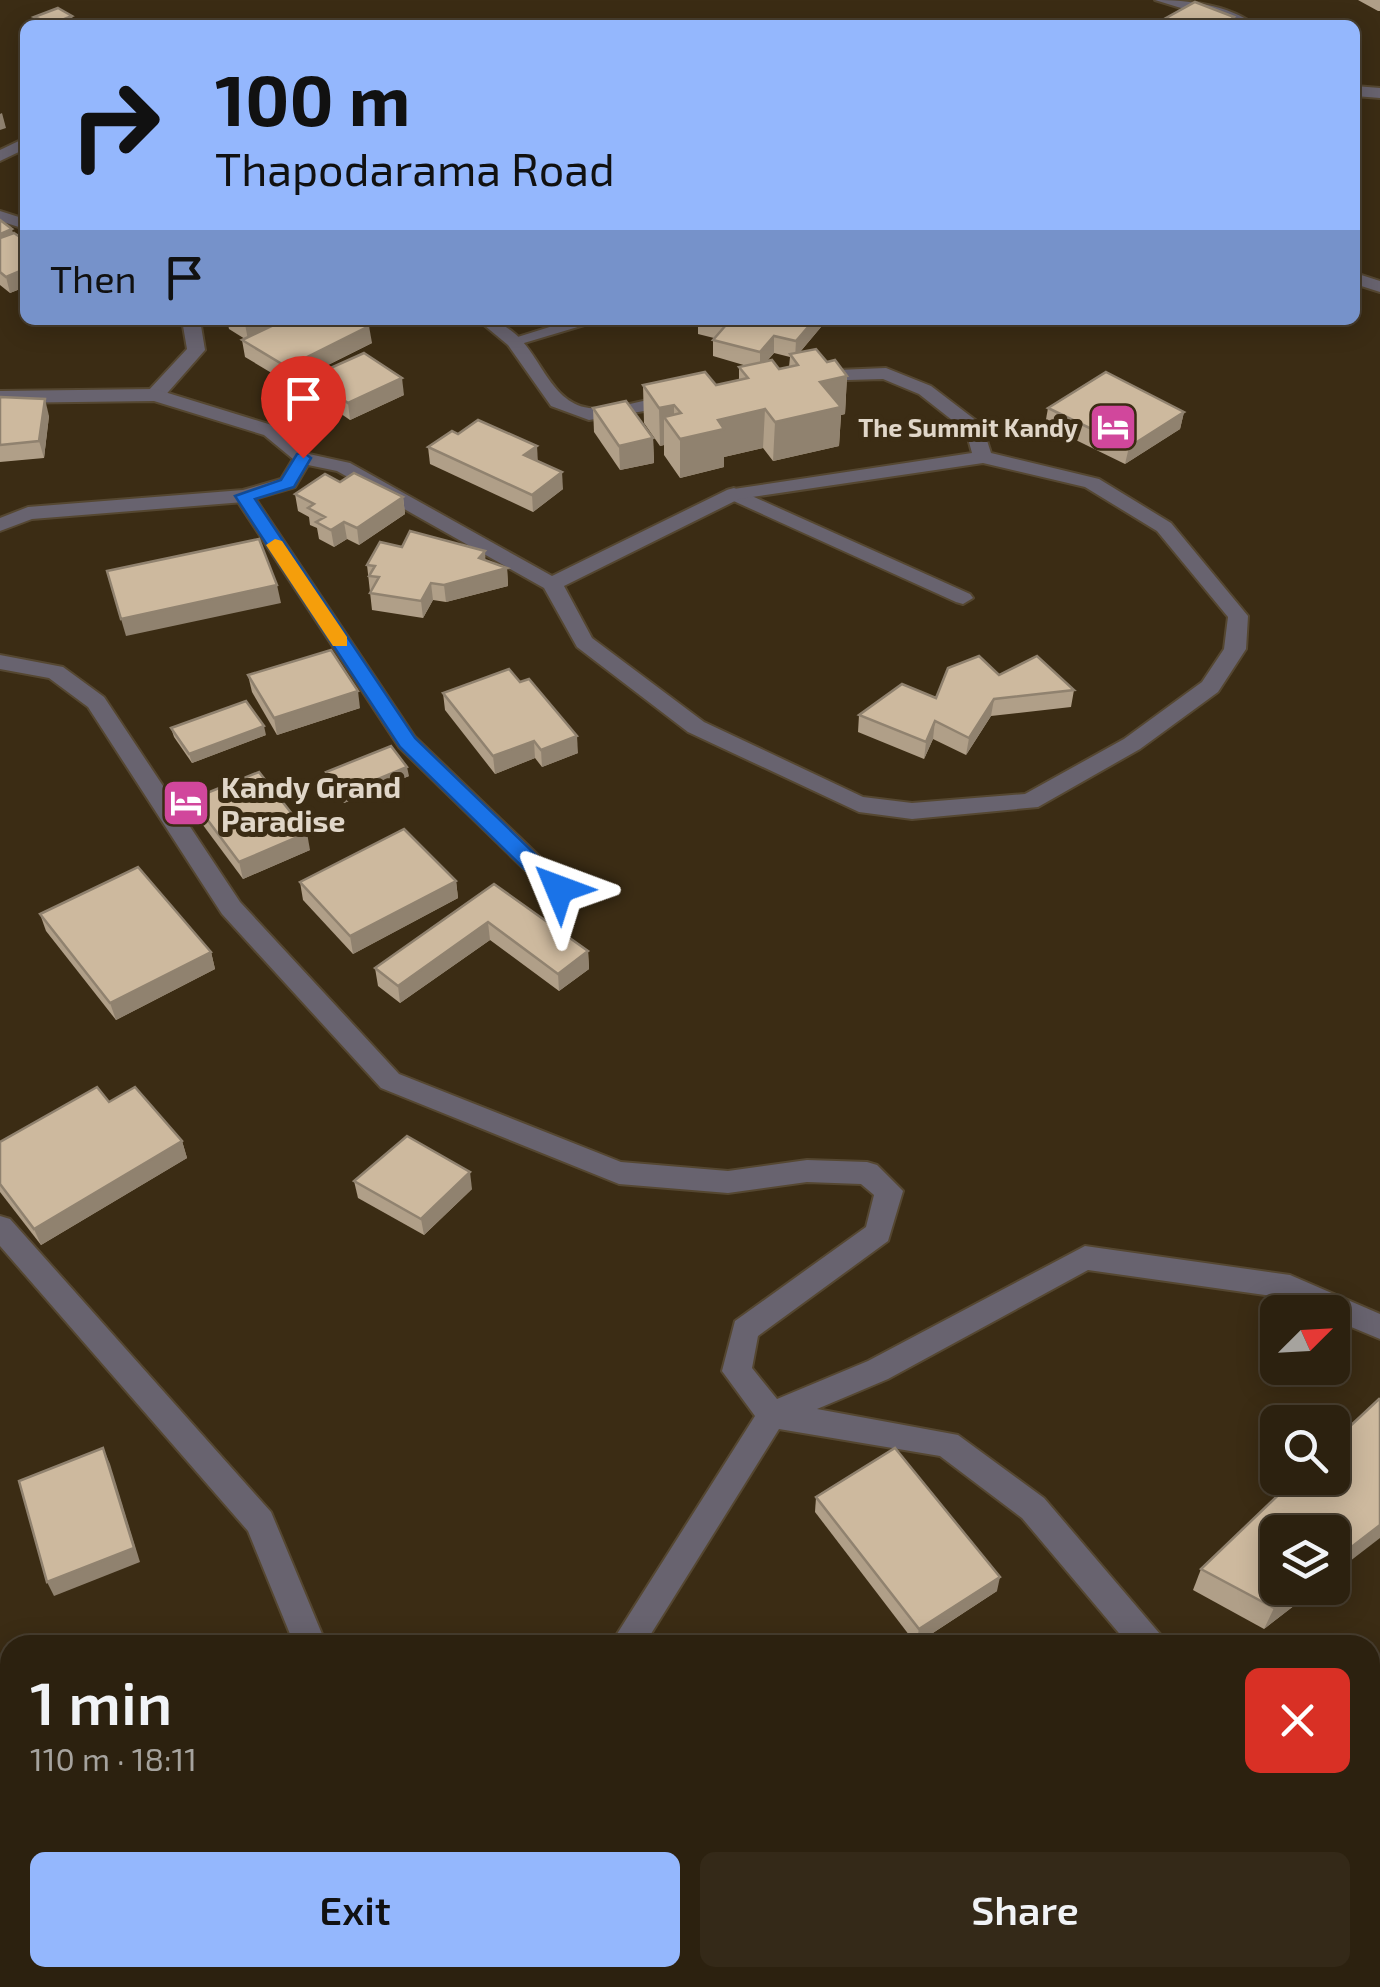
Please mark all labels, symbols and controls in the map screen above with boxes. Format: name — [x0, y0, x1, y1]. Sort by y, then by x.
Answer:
text: 100 m — [215, 56, 410, 140]
icon: right — [50, 60, 180, 190]
text: Thapodarama Road — [215, 141, 615, 195]
icon: arrive — [157, 250, 212, 305]
text: Then — [50, 255, 137, 301]
pin — [261, 356, 346, 459]
icon: arrive — [276, 371, 331, 426]
hotel icon: The Summit Kandy — [1087, 401, 1139, 453]
place label: The Summit Kandy — [858, 412, 1078, 443]
place label: Kandy Grand Paradise — [221, 768, 401, 838]
hotel icon: Kandy Grand Paradise — [160, 777, 212, 829]
position arrow — [507, 837, 611, 941]
north arrow — [1260, 1295, 1350, 1385]
map controls — [1260, 1295, 1350, 1605]
button: search — [1260, 1405, 1350, 1495]
button: layers — [1260, 1515, 1350, 1605]
text: 1 min — [30, 1665, 172, 1737]
button: close — [1245, 1668, 1350, 1773]
text: 110 m · 18:11 — [30, 1739, 197, 1777]
button: Exit — [30, 1852, 680, 1967]
button: Share — [700, 1852, 1350, 1967]

